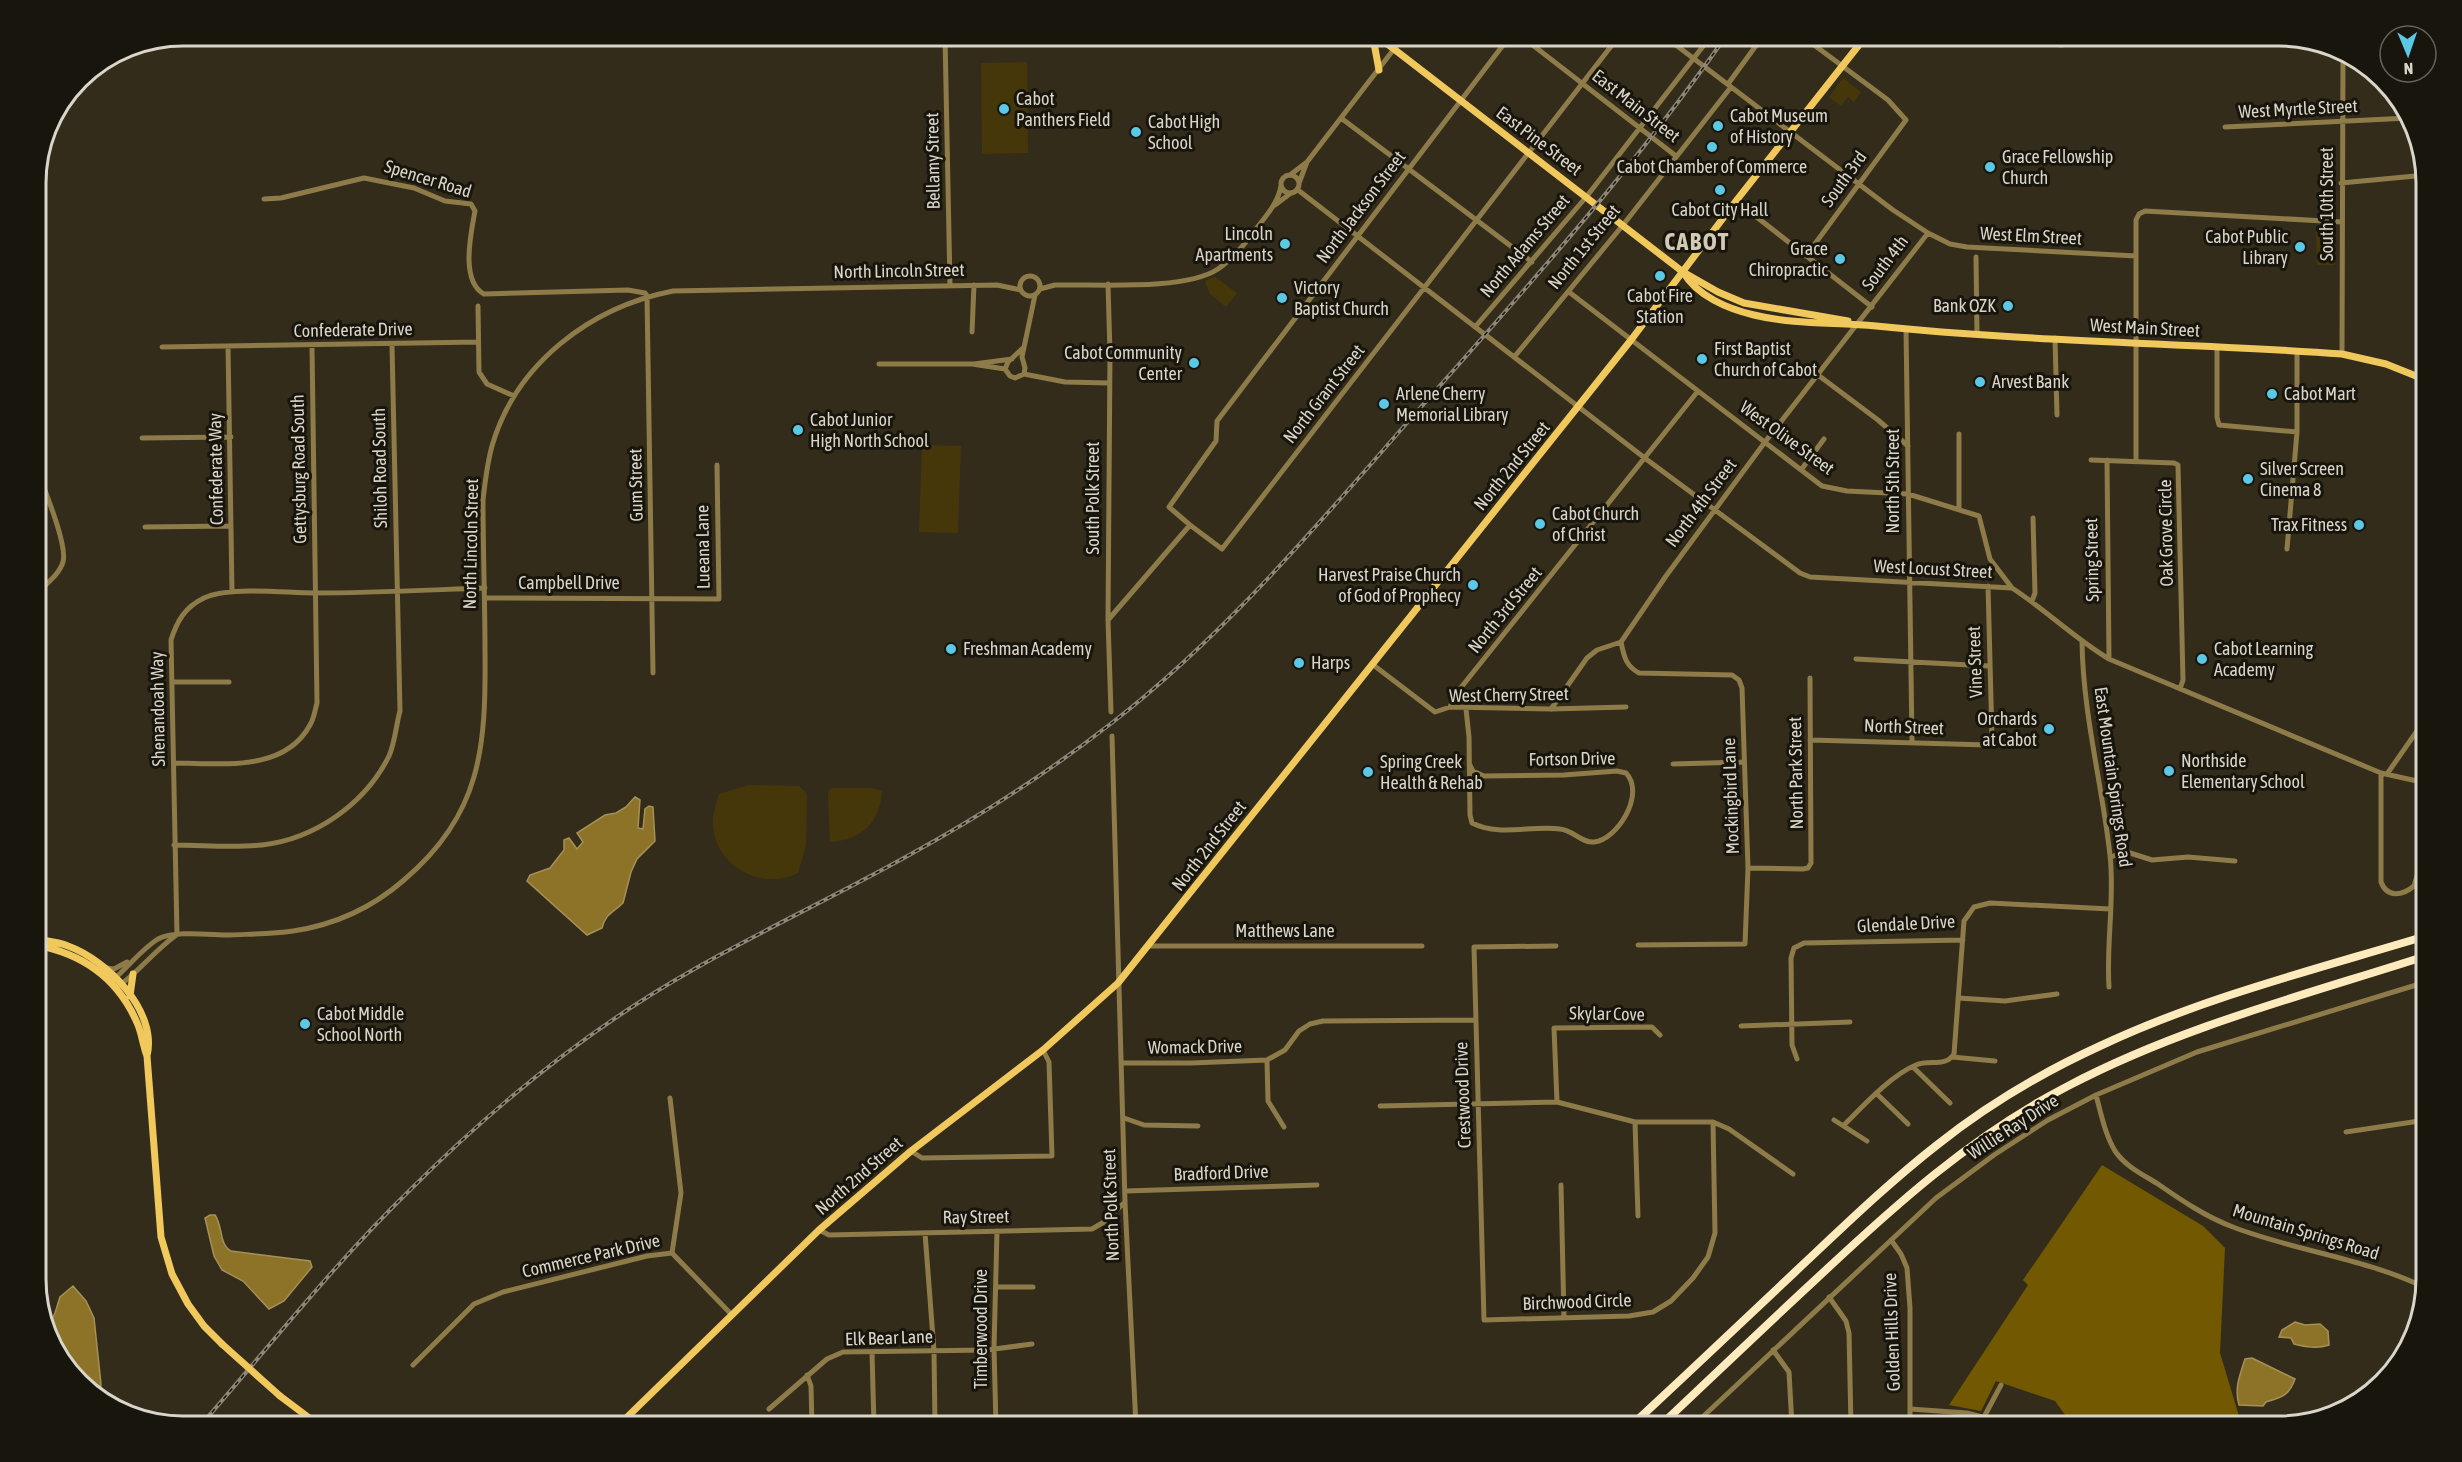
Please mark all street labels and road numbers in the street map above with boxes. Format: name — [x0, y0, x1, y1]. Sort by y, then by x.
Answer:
street label: East Main Street — [1588, 65, 1684, 146]
street label: West Myrtle Street — [2238, 95, 2358, 122]
street label: East Pine Street — [1492, 102, 1586, 180]
street label: Bellamy Street — [921, 112, 944, 210]
street label: North Jackson Street — [1312, 147, 1410, 267]
street label: South 3rd — [1816, 147, 1871, 211]
street label: South 10th Street — [2316, 147, 2337, 261]
street label: Spencer Road — [382, 155, 474, 202]
street label: North Adams Street — [1476, 190, 1574, 301]
street label: North 1st Street — [1543, 200, 1624, 293]
street label: West Elm Street — [1980, 222, 2083, 249]
street label: South 4th — [1857, 231, 1912, 294]
street label: North Lincoln Street — [833, 259, 965, 282]
street label: West Main Street — [2090, 314, 2200, 341]
street label: Confederate Drive — [293, 318, 413, 341]
street label: North Grant Street — [1279, 340, 1369, 447]
street label: Gettysburg Road South — [287, 394, 310, 544]
street label: West Olive Street — [1736, 396, 1839, 479]
street label: Shiloh Road South — [368, 408, 391, 528]
street label: Confederate Way — [204, 413, 227, 525]
street label: North 2nd Street — [1469, 417, 1554, 514]
street label: North 5th Street — [1882, 429, 1903, 533]
street label: South Polk Street — [1082, 442, 1103, 554]
street label: Gum Street — [624, 448, 647, 522]
street label: North 4th Street — [1661, 454, 1741, 551]
street label: North Lincoln Street — [459, 478, 482, 610]
street label: Oak Grove Circle — [2154, 479, 2177, 587]
street label: Lueana Lane — [691, 505, 714, 589]
street label: Spring Street — [2080, 518, 2103, 602]
street label: West Locust Street — [1873, 555, 1993, 582]
street label: North 3rd Street — [1463, 562, 1546, 657]
street label: Campbell Drive — [518, 572, 620, 593]
street label: Vine Street — [1963, 626, 1986, 698]
street label: Shenandoah Way — [146, 651, 169, 767]
street label: West Cherry Street — [1449, 683, 1569, 706]
street label: East Mountain Springs Road — [2090, 685, 2137, 869]
street label: North Street — [1864, 715, 1944, 738]
street label: North Park Street — [1784, 717, 1807, 829]
street label: Mockingbird Lane — [1718, 737, 1743, 855]
street label: Fortson Drive — [1529, 747, 1615, 770]
street label: North 2nd Street — [1167, 797, 1250, 895]
street label: Glendale Drive — [1856, 910, 1956, 937]
street label: Matthews Lane — [1235, 920, 1335, 941]
street label: Skylar Cove — [1569, 1002, 1645, 1025]
street label: Womack Drive — [1148, 1035, 1242, 1058]
street label: Crestwood Drive — [1450, 1041, 1475, 1149]
street label: Willie Ray Drive — [1964, 1090, 2062, 1164]
street label: North 2nd Street — [811, 1132, 906, 1219]
street label: North Polk Street — [1098, 1149, 1123, 1262]
street label: Bradford Drive — [1173, 1160, 1269, 1185]
street label: Mountain Springs Road — [2230, 1199, 2382, 1264]
street label: Ray Street — [942, 1205, 1010, 1228]
street label: Commerce Park Drive — [520, 1229, 662, 1282]
street label: Timberwood Drive — [970, 1269, 991, 1389]
street label: Golden Hills Drive — [1879, 1272, 1904, 1392]
street label: Birchwood Circle — [1522, 1289, 1632, 1314]
street label: Elk Bear Lane — [845, 1325, 933, 1350]

